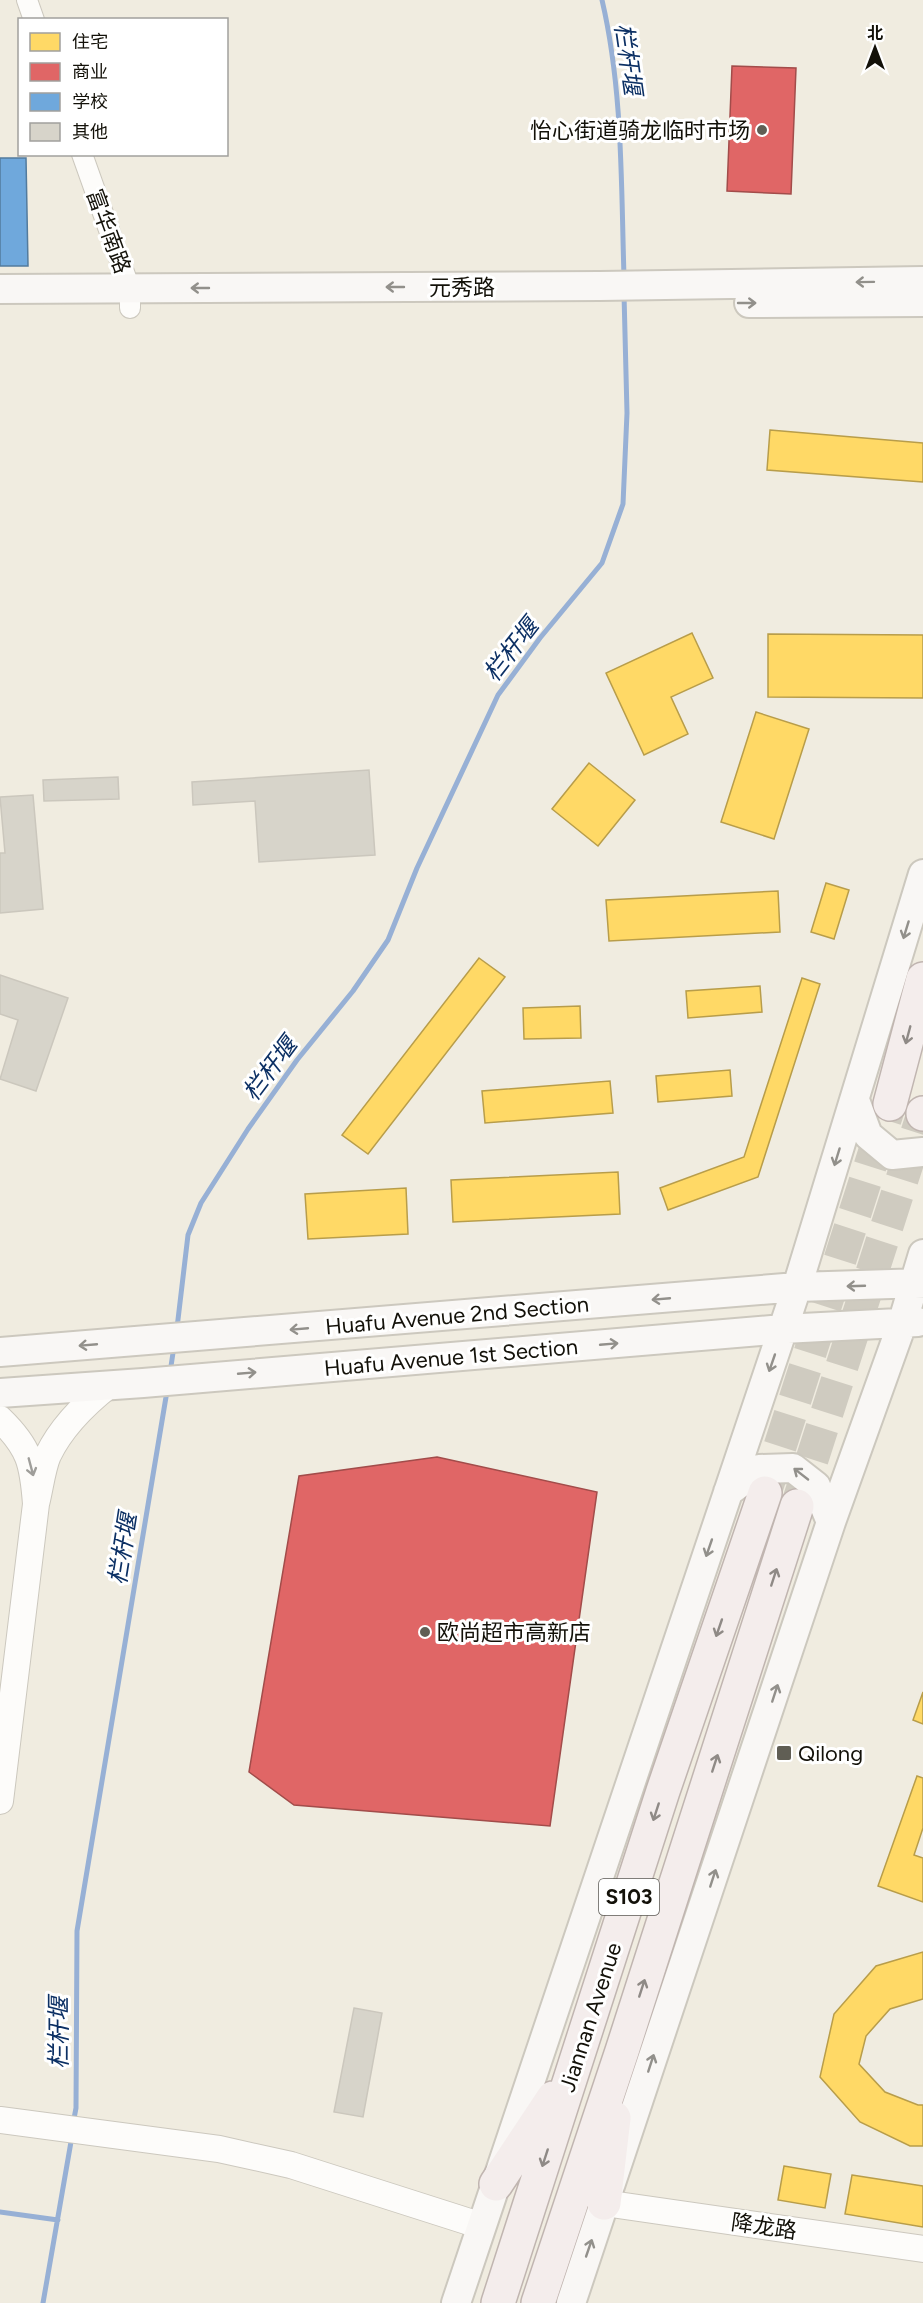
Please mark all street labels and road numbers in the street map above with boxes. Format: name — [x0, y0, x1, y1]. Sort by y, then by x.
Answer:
street label: 富华南路 — [81, 185, 136, 277]
street label: 元秀路 — [429, 274, 495, 301]
street label: Huafu Avenue 2nd Section — [324, 1291, 590, 1340]
street label: Huafu Avenue 1st Section — [323, 1333, 579, 1382]
road number: S103 — [599, 1879, 659, 1915]
street label: Jiannan Avenue — [554, 1939, 627, 2095]
street label: 降龙路 — [729, 2209, 798, 2244]

